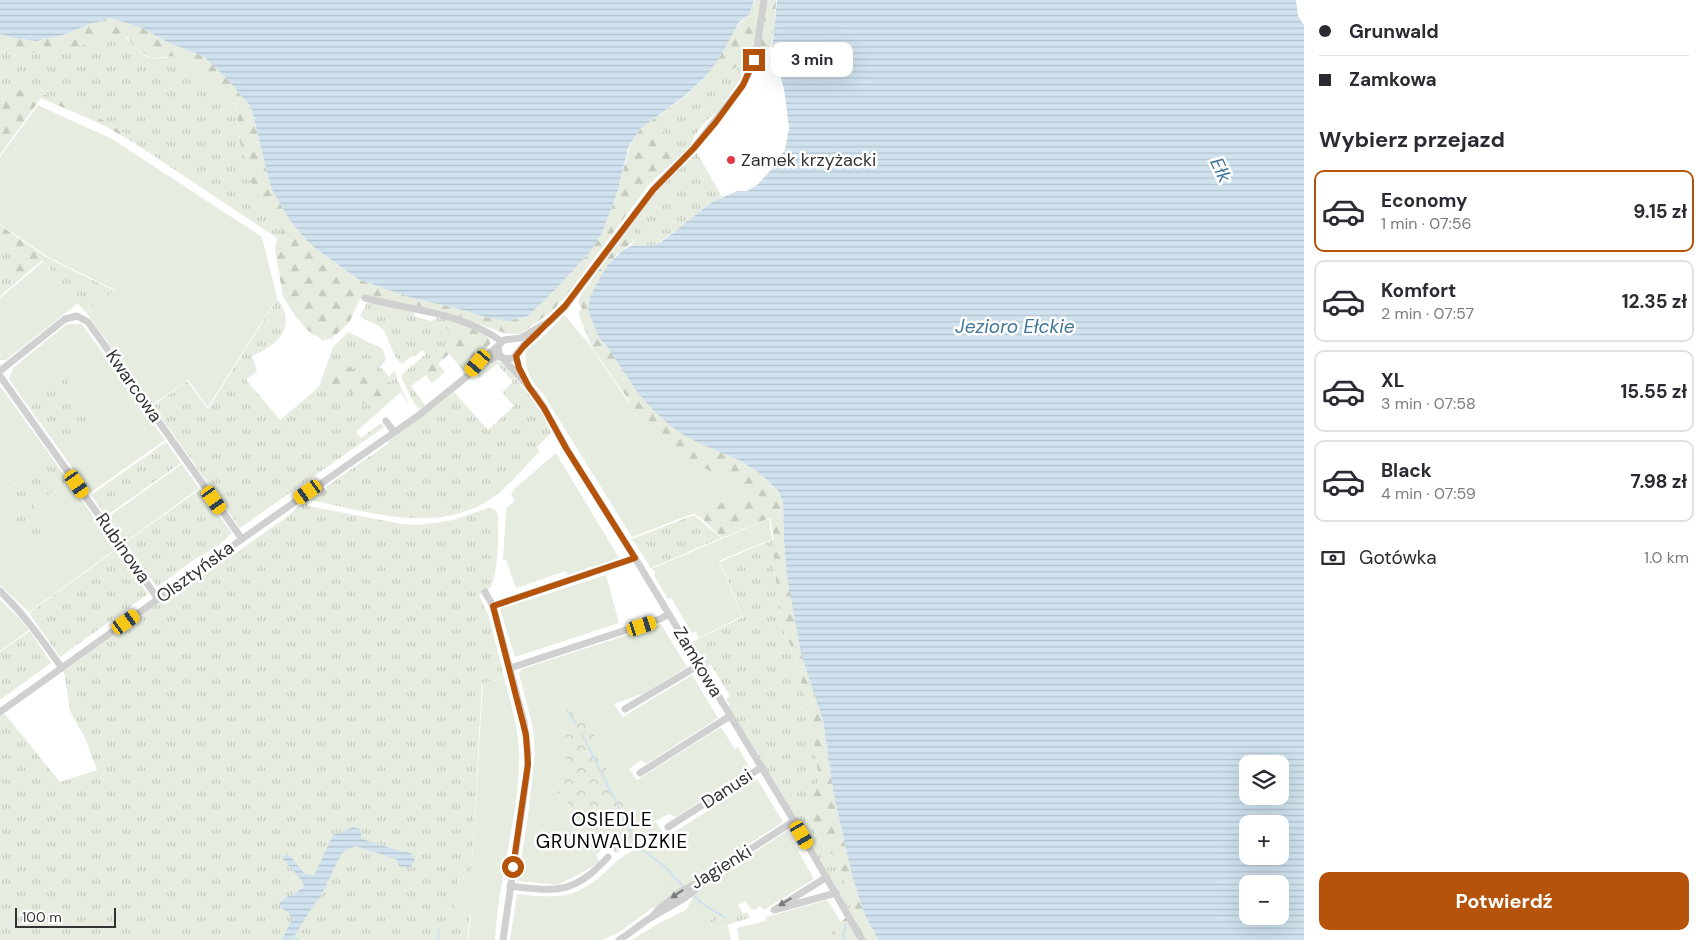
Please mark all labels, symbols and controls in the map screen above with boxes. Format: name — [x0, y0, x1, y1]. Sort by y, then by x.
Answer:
text: Grunwald — [1349, 19, 1439, 44]
callout: 3 min — [772, 42, 854, 78]
route end — [743, 49, 765, 71]
text: 3 min — [791, 49, 833, 70]
text: Zamkowa — [1349, 67, 1437, 92]
text: Wybierz przejazd — [1319, 125, 1505, 154]
place label: Zamek krzyżacki — [741, 148, 876, 172]
water label: Ełk — [1204, 153, 1238, 187]
marker: Zamek krzyżacki — [725, 154, 737, 166]
text: Economy — [1381, 188, 1468, 213]
icon: car — [1321, 189, 1366, 234]
text: 9.15 zł — [1633, 199, 1687, 224]
text: 1 min · 07:56 — [1381, 213, 1472, 234]
text: Komfort — [1381, 278, 1456, 303]
icon: car — [1321, 279, 1366, 324]
text: 12.35 zł — [1622, 289, 1687, 314]
text: 2 min · 07:57 — [1381, 303, 1474, 324]
water label: Jezioro Ełckie — [955, 314, 1075, 339]
street label: Kwarcowa — [100, 345, 168, 427]
car — [462, 347, 493, 379]
text: XL — [1381, 368, 1404, 393]
icon: car — [1321, 369, 1366, 414]
text: 15.55 zł — [1620, 379, 1687, 404]
text: 3 min · 07:58 — [1381, 393, 1476, 414]
text: Black — [1381, 458, 1432, 483]
icon: car — [1321, 459, 1366, 504]
car — [62, 467, 91, 501]
text: 7.98 zł — [1630, 469, 1687, 494]
car — [291, 477, 324, 507]
car — [199, 483, 228, 517]
text: 4 min · 07:59 — [1381, 483, 1476, 504]
street label: Rubinowa — [90, 508, 156, 588]
street label: Olsztyńska — [151, 536, 239, 608]
icon: cash — [1319, 544, 1347, 572]
text: Gotówka — [1359, 545, 1437, 570]
text: 1.0 km — [1644, 547, 1689, 568]
car — [109, 607, 142, 637]
car — [625, 614, 658, 638]
street label: Zamkowa — [668, 623, 728, 701]
map controls — [1239, 755, 1289, 925]
button: layers — [1239, 755, 1289, 805]
street label: Danusi — [697, 764, 757, 814]
district label: OSIEDLE GRUNWALDZKIE — [536, 807, 688, 854]
button: + — [1239, 815, 1289, 865]
car — [788, 818, 815, 852]
street label: Jagienki — [686, 839, 756, 895]
route start — [502, 856, 524, 878]
button: Potwierdź — [1319, 872, 1689, 930]
button: − — [1239, 875, 1289, 925]
one-way arrow — [670, 889, 684, 899]
one-way arrow — [778, 898, 791, 907]
scale bar — [15, 905, 116, 928]
text: 100 m — [22, 908, 62, 926]

